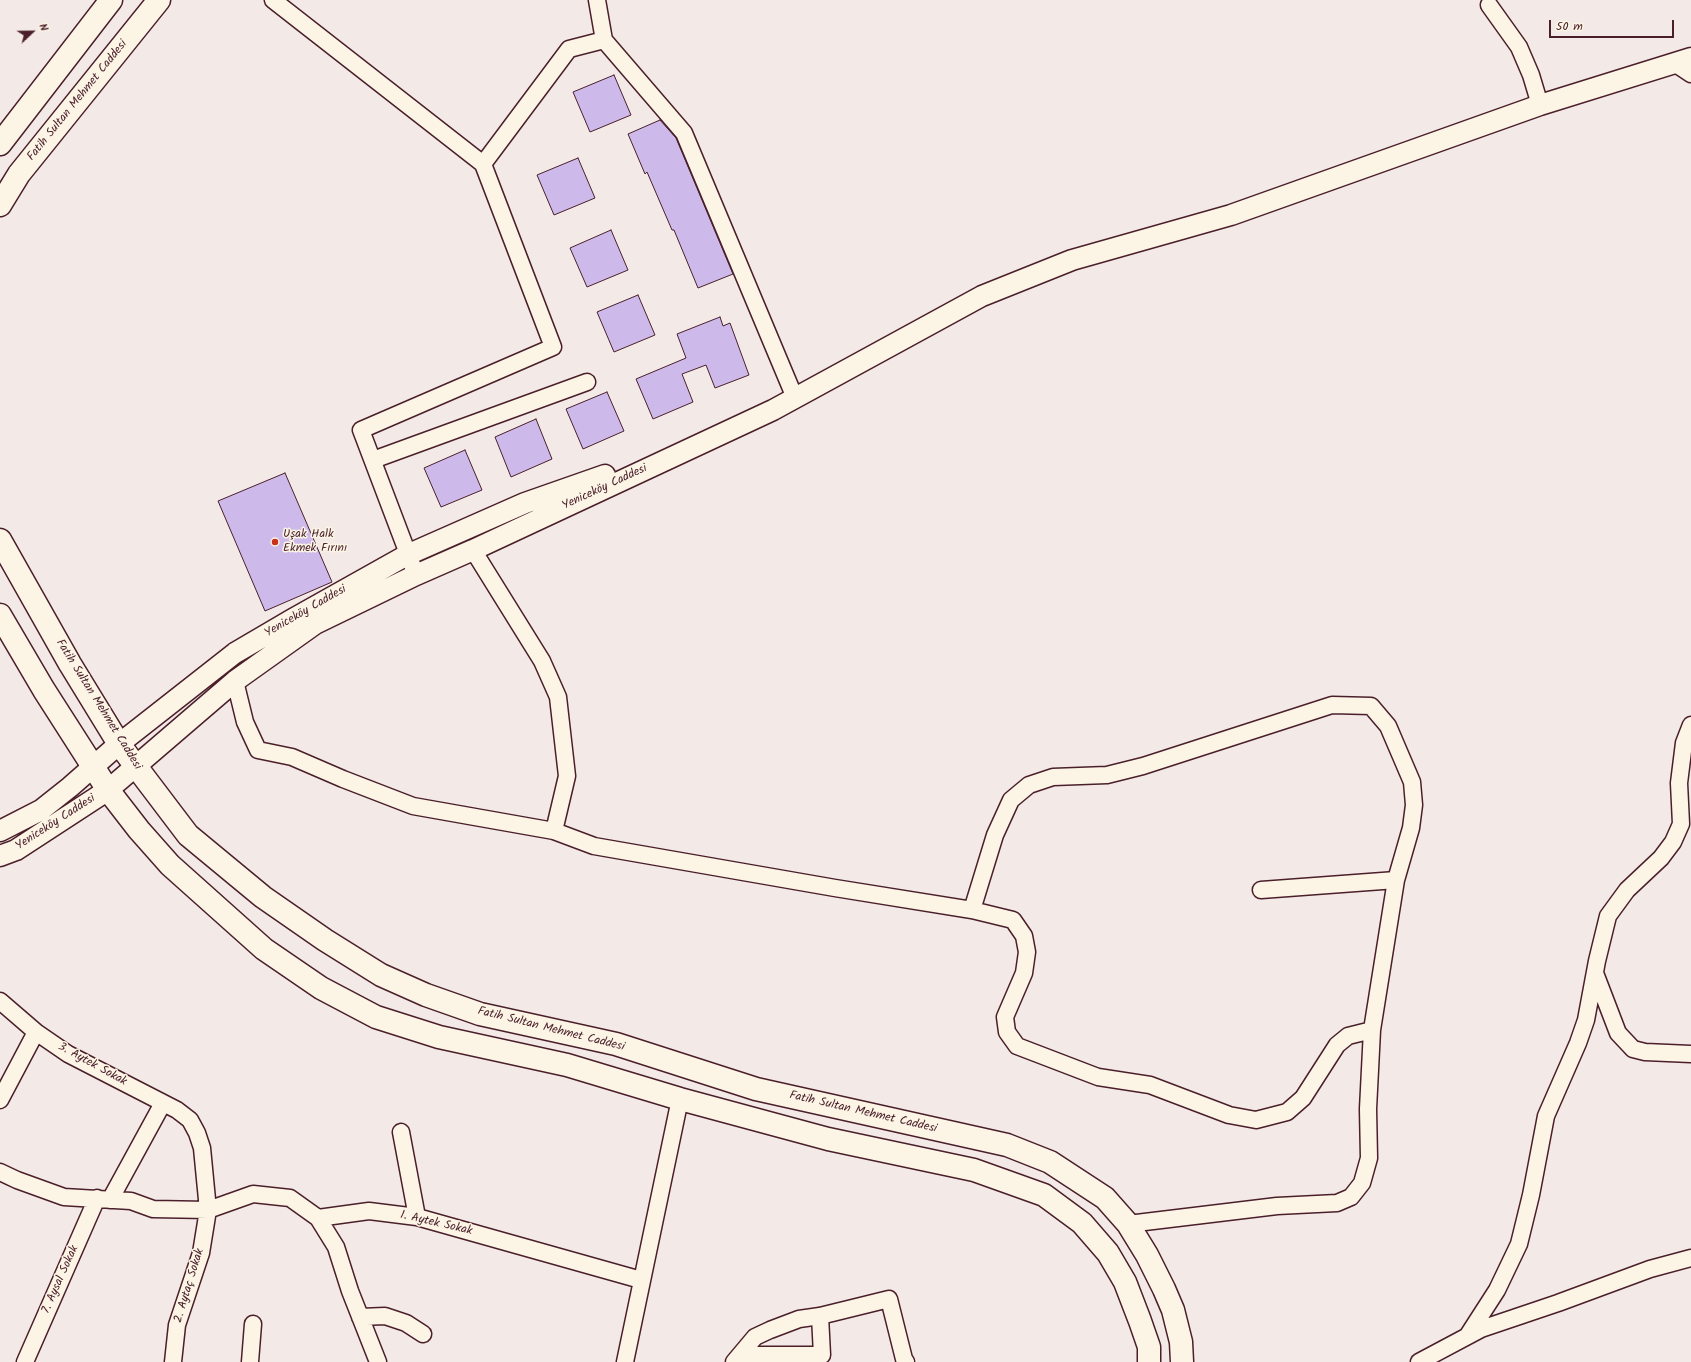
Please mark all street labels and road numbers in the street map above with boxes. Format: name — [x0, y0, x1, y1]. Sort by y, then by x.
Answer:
street label: Fatih Sultan Mehmet Caddesi — [25, 38, 131, 164]
street label: Yeniceköy Caddesi — [560, 462, 650, 514]
street label: Yeniceköy Caddesi — [263, 583, 349, 641]
street label: Fatih Sultan Mehmet Caddesi — [52, 637, 144, 773]
street label: Yeniceköy Caddesi — [14, 792, 98, 854]
street label: Fatih Sultan Mehmet Caddesi — [476, 1005, 626, 1055]
street label: 3. Aytek Sokak — [55, 1040, 129, 1090]
street label: Fatih Sultan Mehmet Caddesi — [788, 1089, 938, 1137]
street label: 1. Aytek Sokak — [399, 1209, 473, 1239]
street label: 7. Aysal Sokak — [40, 1244, 82, 1316]
street label: 2. Aytaç Sokak — [172, 1247, 208, 1325]

